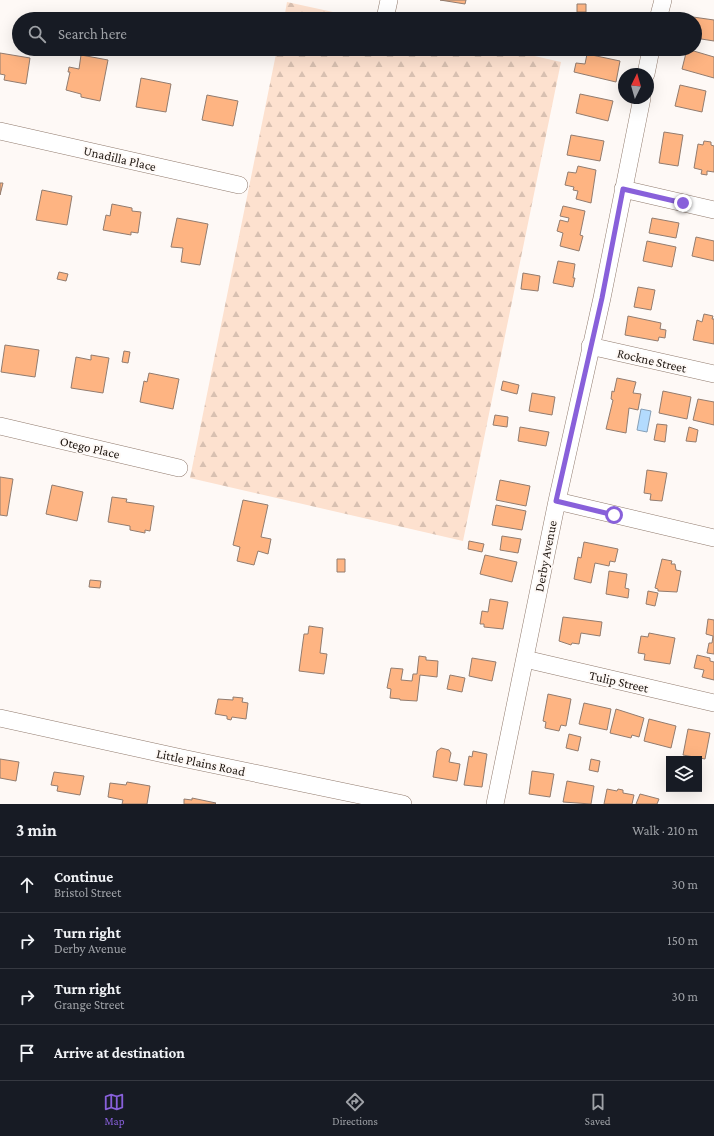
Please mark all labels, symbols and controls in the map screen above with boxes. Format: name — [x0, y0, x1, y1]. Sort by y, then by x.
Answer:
search box — [12, 12, 702, 56]
icon: search — [26, 23, 48, 45]
text: Search here — [58, 26, 127, 42]
north arrow — [618, 68, 654, 104]
street label: Unadilla Place — [82, 143, 158, 174]
route end — [674, 194, 692, 212]
street label: Rockne Street — [616, 345, 689, 376]
street label: Otego Place — [59, 433, 121, 462]
route start — [605, 506, 623, 524]
street label: Derby Avenue — [531, 519, 560, 593]
street label: Tulip Street — [588, 667, 651, 696]
street label: Little Plains Road — [155, 746, 247, 779]
map controls — [666, 756, 702, 792]
button: layers — [666, 756, 702, 792]
text: 3 min — [16, 821, 57, 840]
text: Walk · 210 m — [632, 823, 698, 838]
text: Continue — [54, 869, 113, 885]
icon: ahead — [16, 874, 38, 896]
text: 30 m — [672, 877, 698, 892]
text: Bristol Street — [54, 885, 121, 900]
text: Turn right — [54, 925, 121, 941]
icon: right — [16, 930, 38, 952]
text: 150 m — [667, 933, 698, 948]
text: Derby Avenue — [54, 941, 126, 956]
text: Turn right — [54, 981, 121, 997]
icon: right — [16, 986, 38, 1008]
text: 30 m — [672, 989, 698, 1004]
text: Grange Street — [54, 997, 124, 1012]
icon: arrive — [16, 1042, 38, 1064]
text: Arrive at destination — [54, 1045, 185, 1061]
tab: Map — [103, 1091, 125, 1127]
tab: Directions — [332, 1091, 378, 1127]
tab: Saved — [585, 1091, 611, 1127]

